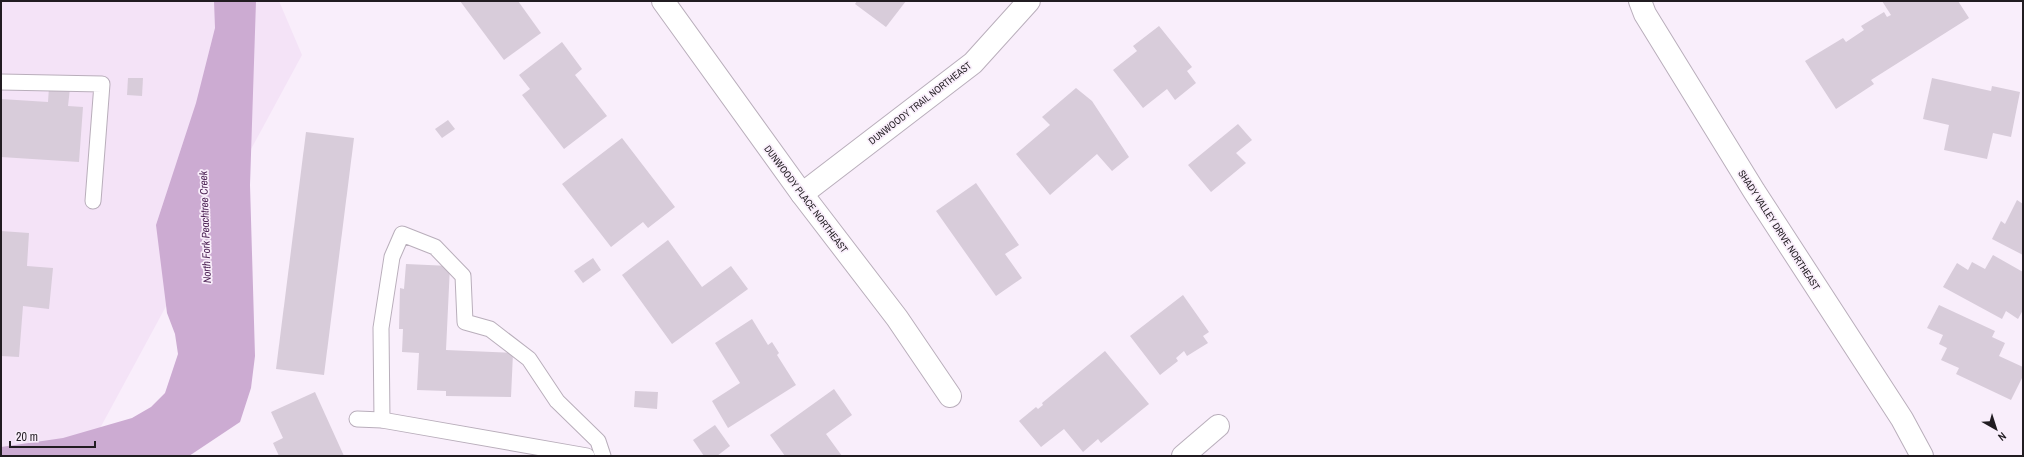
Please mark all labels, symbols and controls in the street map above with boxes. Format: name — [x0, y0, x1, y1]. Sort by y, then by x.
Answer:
street label: DUNWOODY TRAIL NORTHEAST — [866, 59, 974, 147]
street label: DUNWOODY PLACE NORTHEAST — [761, 143, 851, 255]
street label: SHADY VALLEY DRIVE NORTHEAST — [1735, 167, 1823, 293]
water label: North Fork Peachtree Creek — [196, 170, 214, 283]
north arrow — [1976, 409, 2016, 449]
scale bar — [10, 423, 95, 449]
text: 20 m — [16, 429, 38, 445]
text: N — [1995, 429, 2009, 444]

